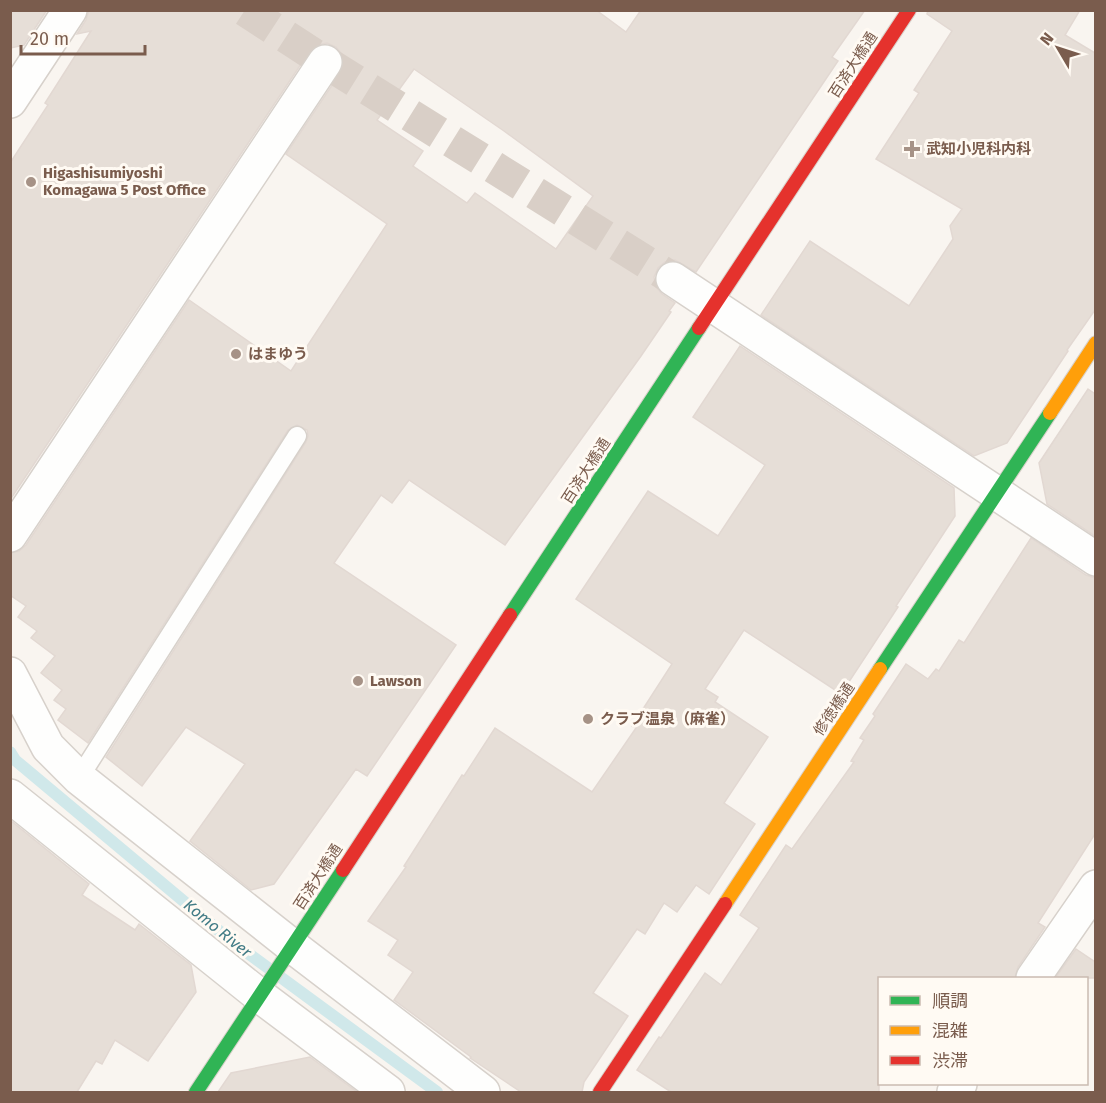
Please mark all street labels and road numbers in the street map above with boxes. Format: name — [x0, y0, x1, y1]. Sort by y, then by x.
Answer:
street label: 百済大橋通 — [825, 29, 881, 101]
street label: 百済大橋通 — [558, 435, 614, 507]
street label: 修徳橋通 — [810, 679, 858, 739]
street label: 百済大橋通 — [290, 841, 346, 913]

